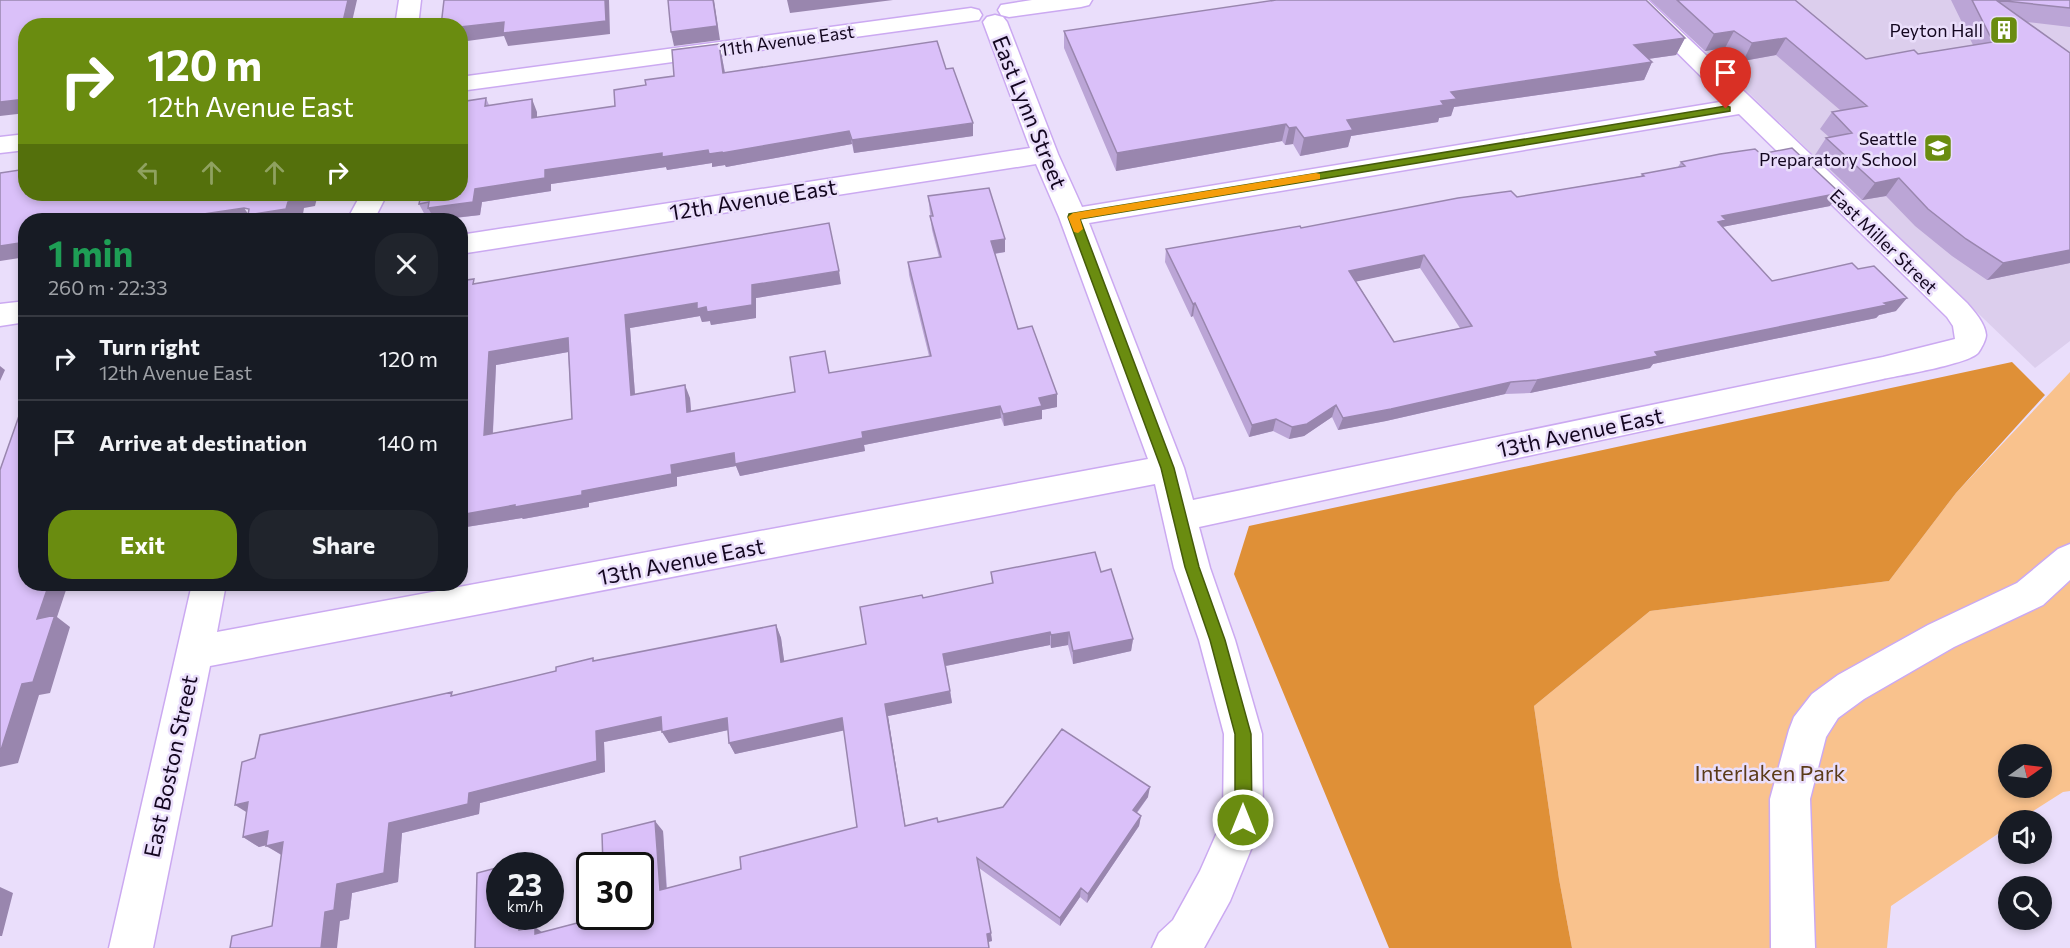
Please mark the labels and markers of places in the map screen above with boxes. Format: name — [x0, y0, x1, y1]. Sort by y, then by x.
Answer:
building icon: Peyton Hall — [1988, 14, 2020, 46]
place label: Peyton Hall — [1890, 19, 1983, 41]
pin — [1700, 47, 1751, 109]
place label: Seattle Preparatory School — [1759, 127, 1917, 170]
school or university icon: Seattle Preparatory School — [1922, 132, 1954, 164]

